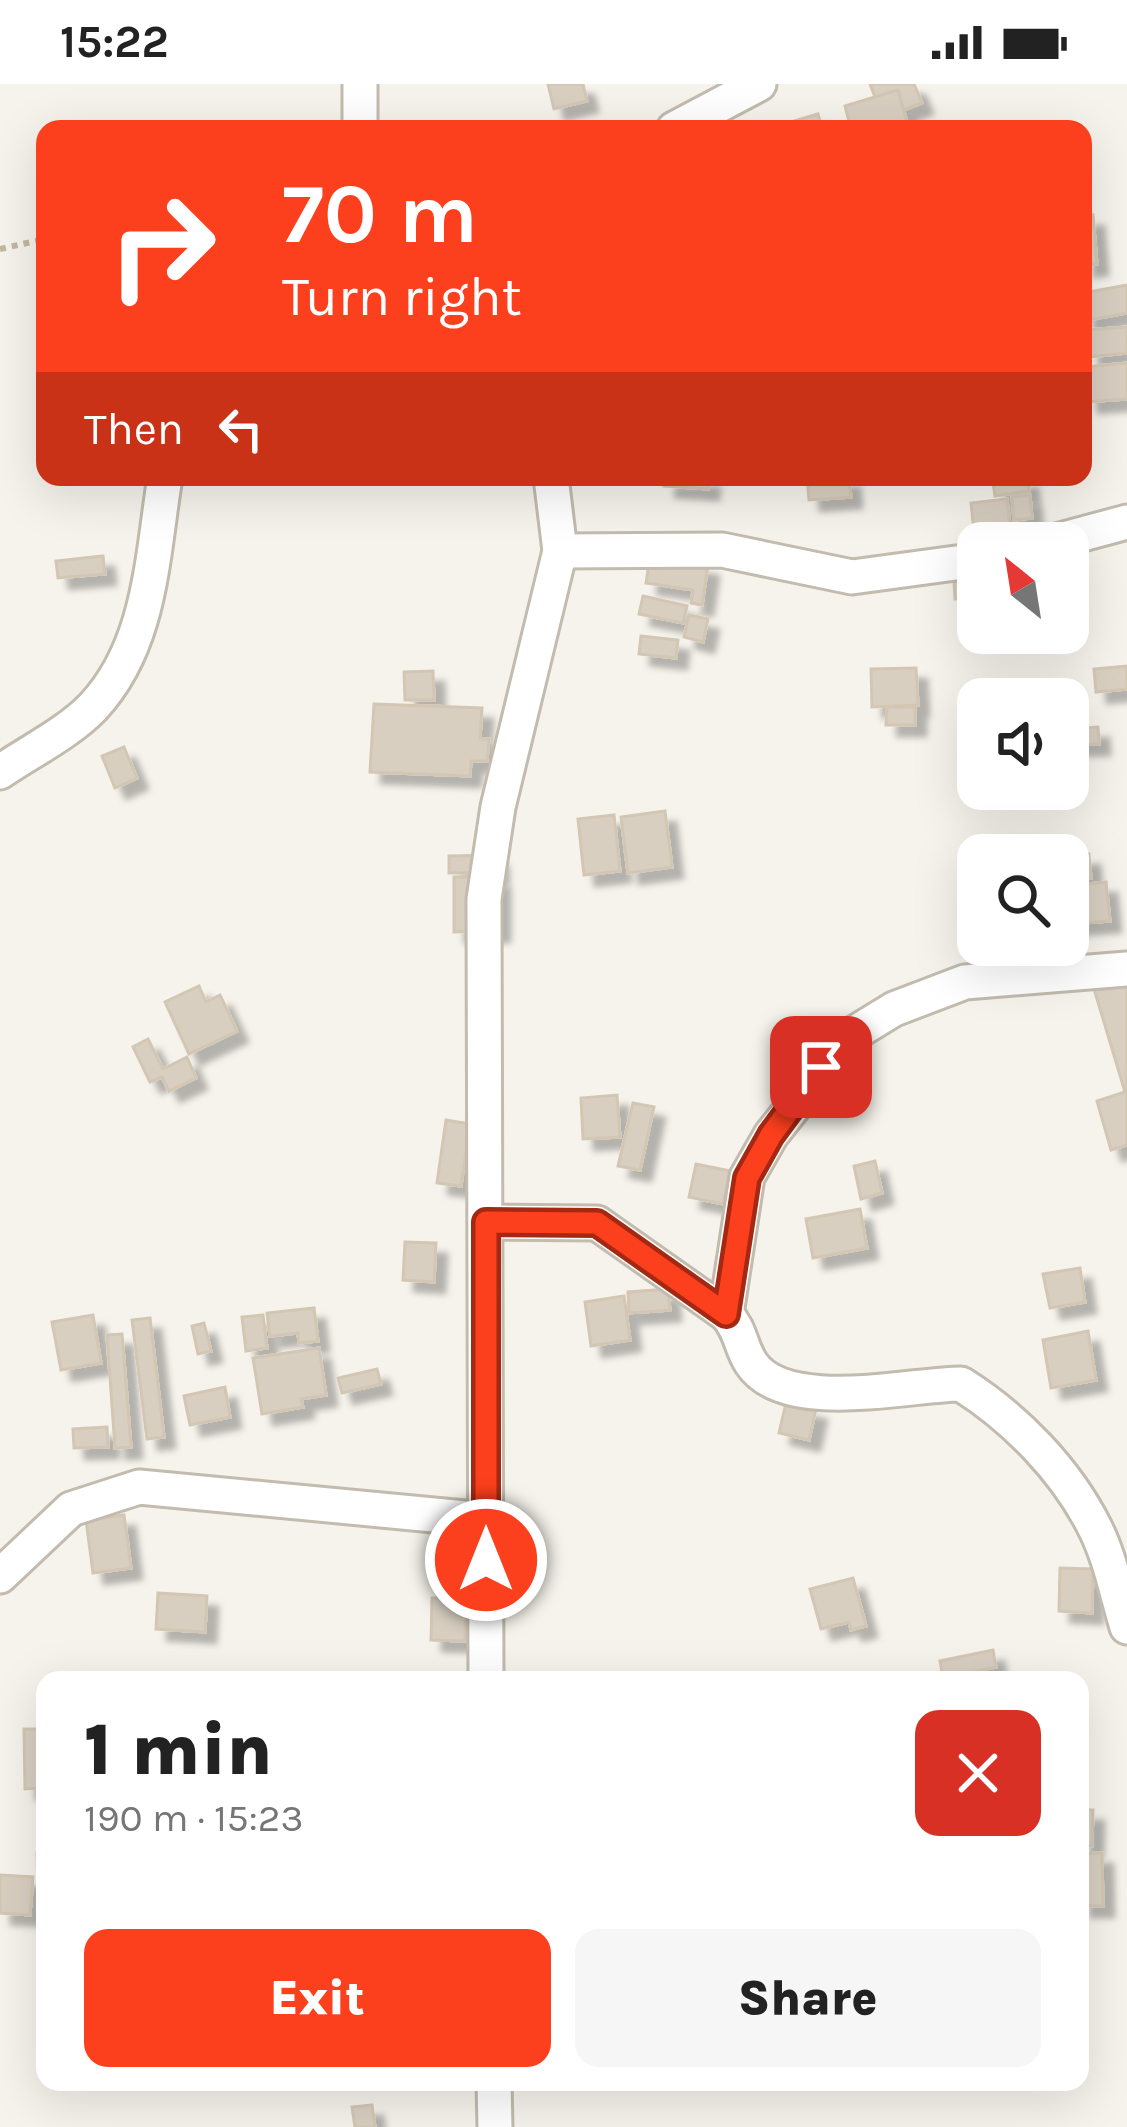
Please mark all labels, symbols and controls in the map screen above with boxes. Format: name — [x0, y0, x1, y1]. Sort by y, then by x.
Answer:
text: 15:22 — [60, 16, 169, 68]
text: 70 m — [282, 165, 478, 263]
icon: right — [84, 168, 240, 324]
text: Turn right — [282, 265, 522, 329]
icon: left — [208, 396, 274, 462]
text: Then — [84, 403, 184, 455]
north arrow — [957, 522, 1089, 654]
map controls — [957, 522, 1089, 966]
button: sound — [957, 678, 1089, 810]
button: search — [957, 834, 1089, 966]
pin — [770, 1016, 872, 1118]
icon: arrive — [788, 1034, 854, 1100]
position arrow — [423, 1497, 549, 1623]
text: 1 min — [84, 1708, 273, 1792]
button: close — [915, 1710, 1041, 1836]
text: 190 m · 15:23 — [84, 1795, 303, 1841]
button: Exit — [84, 1929, 551, 2067]
button: Share — [575, 1929, 1041, 2067]

